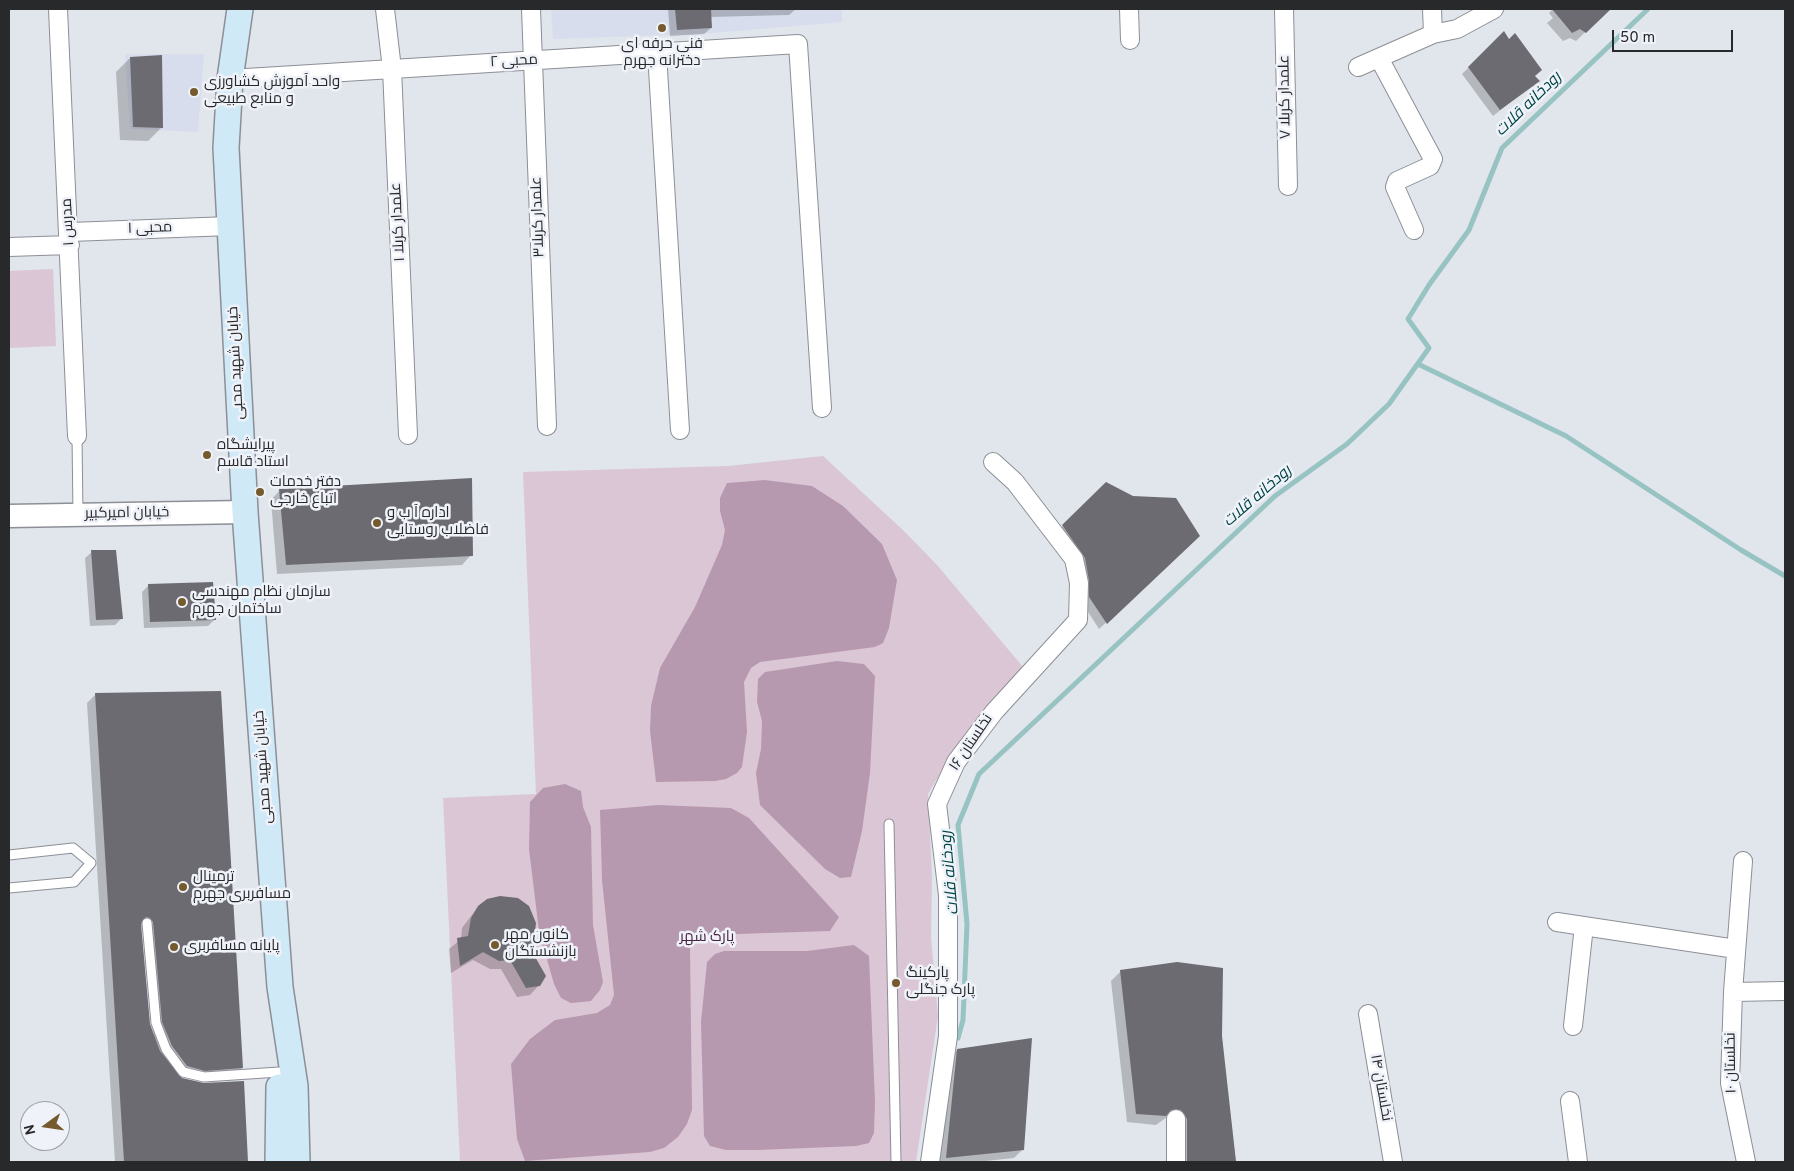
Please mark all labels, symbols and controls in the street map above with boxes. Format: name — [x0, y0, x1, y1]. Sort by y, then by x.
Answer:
scale bar — [1614, 20, 1735, 52]
marker: فنی حرفه ای دخترانه جهرم — [656, 22, 668, 34]
text: 50 m — [1620, 29, 1655, 48]
place label: فنی حرفه ای دخترانه جهرم — [621, 36, 703, 71]
street label: محبی ۲ — [490, 52, 538, 72]
street label: علمدار کربلا ۷ — [1276, 55, 1296, 139]
water label: رودخانه قلات — [1492, 69, 1566, 141]
place label: واحد آموزش کشاورزی و منابع طبیعی — [204, 74, 340, 109]
marker: واحد آموزش کشاورزی و منابع طبیعی — [188, 86, 200, 98]
street label: علمدار کربلا۳ — [529, 176, 549, 258]
street label: علمدار کربلا ۱ — [388, 182, 410, 262]
street label: مدرس ۱ — [59, 198, 79, 246]
street label: محبی ۱ — [127, 219, 173, 239]
street label: خیابان شهید محبی — [225, 306, 249, 420]
place label: پیرایشگاه استاد قاسم — [217, 437, 289, 472]
marker: پیرایشگاه استاد قاسم — [201, 449, 213, 461]
water label: رودخانه قلات — [1220, 462, 1296, 532]
place label: دفتر خدمات اتباع خارجی — [270, 474, 341, 509]
marker: دفتر خدمات اتباع خارجی — [254, 486, 266, 498]
street label: خیابان امیرکبیر — [85, 504, 169, 524]
place label: اداره آ ب و فاضلاب روستایی — [387, 505, 489, 540]
marker: اداره آ ب و فاضلاب روستایی — [371, 517, 383, 529]
place label: سازمان نظام مهندسی ساختمان جهرم — [192, 584, 331, 619]
marker: سازمان نظام مهندسی ساختمان جهرم — [176, 596, 188, 608]
street label: خیابان شهید محبی — [251, 710, 277, 824]
street label: نخلستان ۱۶ — [946, 711, 998, 775]
water label: رودخانه قلات — [938, 830, 964, 916]
place label: ترمینال مسافربری جهرم — [193, 869, 291, 904]
marker: ترمینال مسافربری جهرم — [177, 881, 189, 893]
place label: کانون مهر بازنشستگان — [505, 927, 577, 962]
park label: پارک شهر — [680, 929, 734, 947]
place label: پایانه مسافربری — [184, 938, 280, 956]
marker: کانون مهر بازنشستگان — [489, 939, 501, 951]
marker: پایانه مسافربری — [168, 941, 180, 953]
place label: پارکینگ پارک جنگلی — [906, 965, 975, 1000]
marker: پارکینگ پارک جنگلی — [890, 977, 902, 989]
street label: نخلستان ۱۰ — [1722, 1032, 1742, 1094]
street label: نخلستان ۱۴ — [1365, 1053, 1395, 1123]
north arrow — [20, 1101, 70, 1151]
text: N — [21, 1123, 40, 1136]

